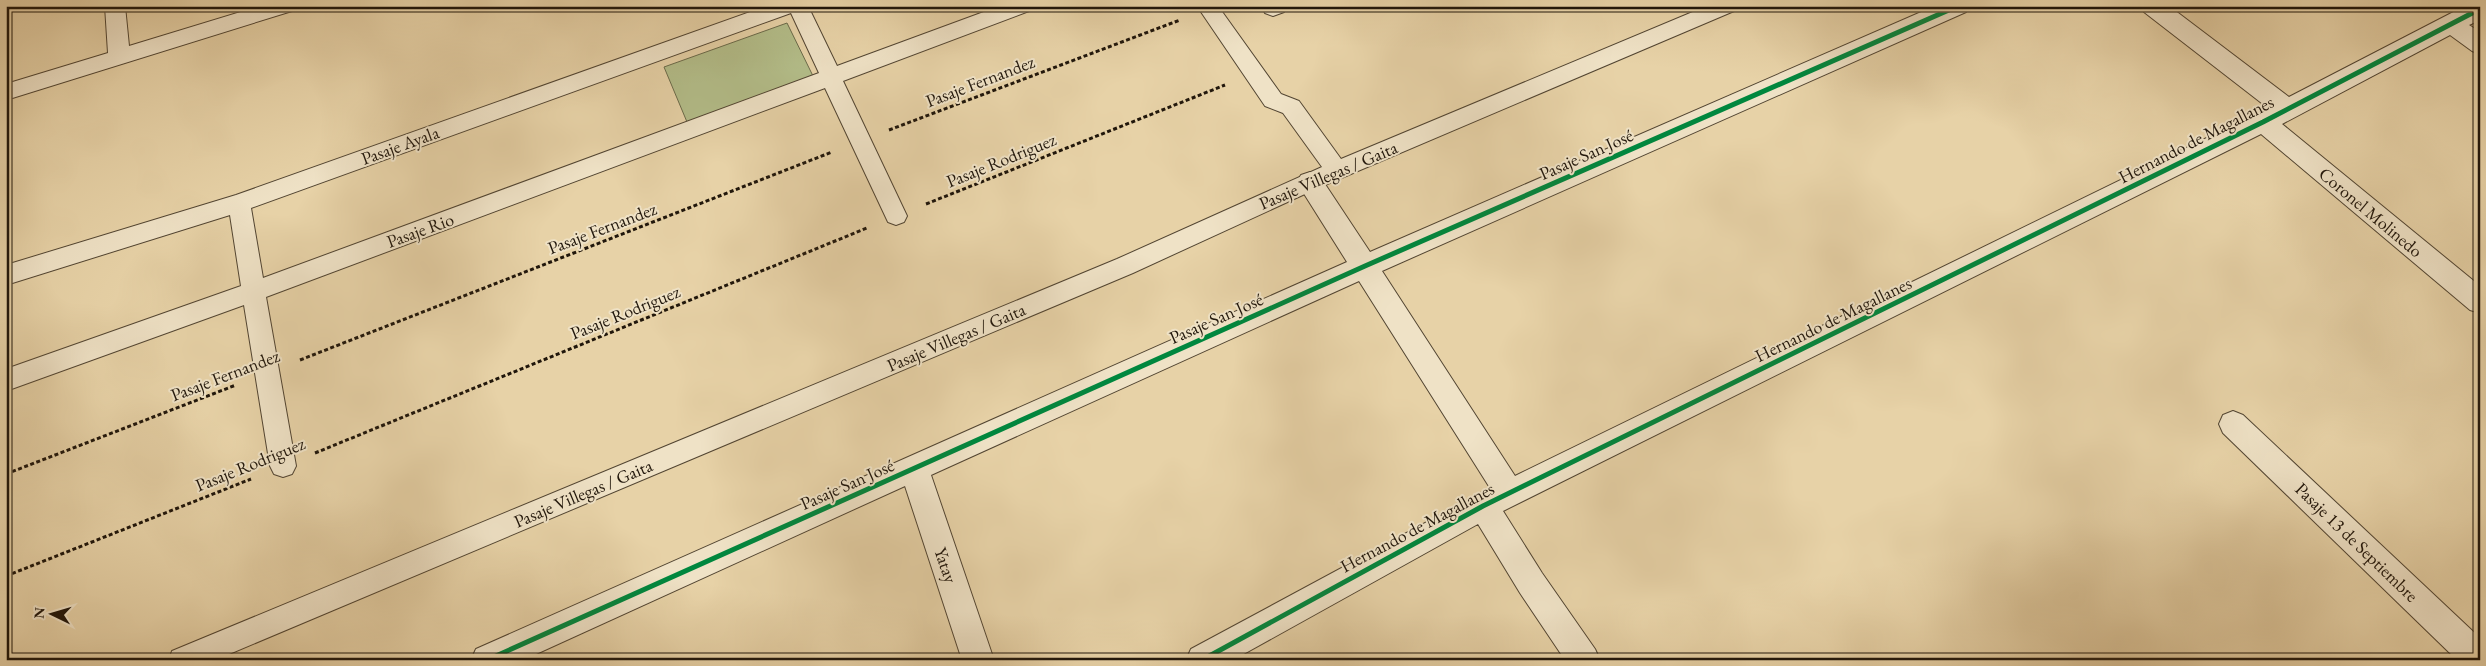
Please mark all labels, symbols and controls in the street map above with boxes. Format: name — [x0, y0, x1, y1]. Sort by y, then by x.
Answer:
street label: Pasaje Fernandez — [922, 50, 1038, 112]
street label: Hernando de Magallanes — [2114, 90, 2278, 188]
street label: Pasaje Ayala — [358, 120, 443, 170]
street label: Pasaje San José — [1536, 123, 1636, 185]
street label: Pasaje Rodriguez — [943, 128, 1059, 192]
street label: Pasaje Villegas / Gaita — [1255, 135, 1401, 215]
street label: Coronel Molinedo — [2314, 162, 2428, 262]
street label: Pasaje Fernandez — [544, 197, 660, 259]
street label: Pasaje Rio — [383, 207, 457, 253]
street label: Hernando de Magallanes — [1751, 271, 1915, 367]
street label: Pasaje Rodriguez — [567, 280, 683, 344]
street label: Pasaje San José — [1166, 287, 1266, 349]
street label: Pasaje Villegas / Gaita — [883, 297, 1029, 377]
street label: Pasaje Fernandez — [167, 344, 283, 406]
street label: Pasaje Rodriguez — [192, 432, 308, 496]
street label: Pasaje Villegas / Gaita — [510, 453, 656, 533]
street label: Pasaje San José — [797, 453, 897, 515]
street label: Hernando de Magallanes — [1336, 477, 1498, 577]
street label: Pasaje 13 de Septiembre — [2291, 477, 2423, 607]
street label: Yatay — [929, 544, 963, 586]
north arrow — [28, 588, 78, 638]
text: N — [30, 606, 49, 619]

